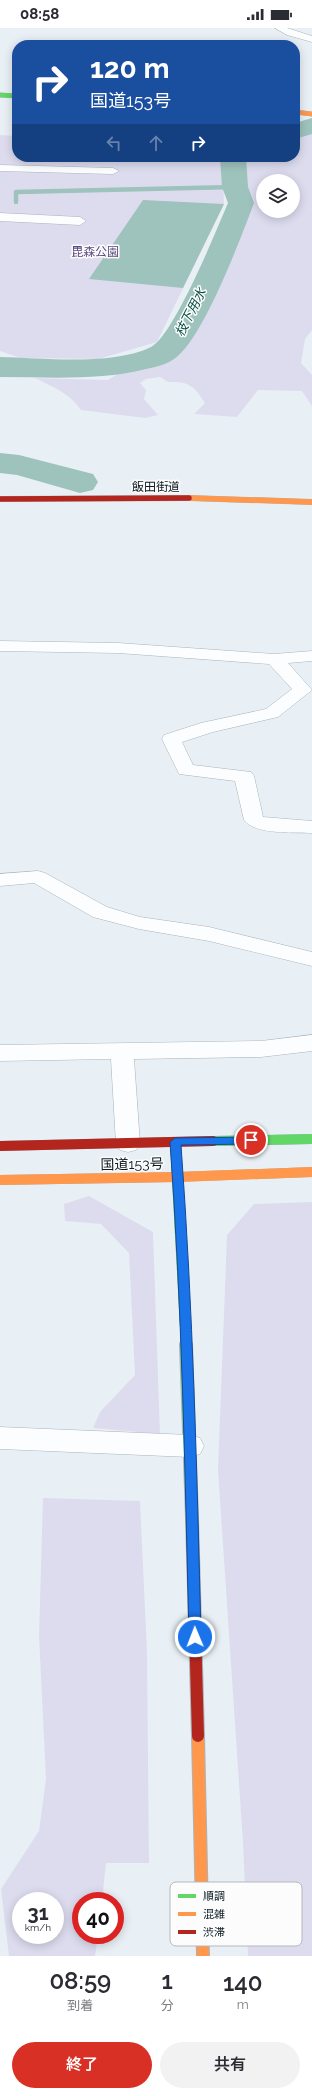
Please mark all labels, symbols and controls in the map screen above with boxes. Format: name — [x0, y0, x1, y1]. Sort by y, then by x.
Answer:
text: 08:58 — [20, 5, 59, 23]
text: 120 m — [90, 52, 170, 85]
icon: right — [24, 56, 76, 108]
text: 国道153号 — [90, 90, 171, 111]
icon: left — [103, 132, 125, 154]
icon: ahead — [145, 132, 167, 154]
icon: right — [187, 132, 209, 154]
map controls — [256, 174, 300, 218]
button: layers — [256, 174, 300, 218]
park label: 毘森公園 — [71, 245, 119, 259]
water label: 枝下用水 — [172, 284, 210, 339]
street label: 飯田街道 — [132, 480, 180, 494]
pin — [234, 1123, 268, 1157]
icon: arrive — [240, 1129, 262, 1151]
street label: 国道153号 — [100, 1155, 164, 1173]
position arrow — [174, 1616, 216, 1658]
legend — [170, 1882, 302, 1946]
text: 順調 — [203, 1890, 225, 1903]
speed limit sign: 40 — [72, 1892, 124, 1944]
text: 31 — [27, 1901, 49, 1925]
text: 混雑 — [203, 1908, 225, 1921]
text: km/h — [25, 1922, 51, 1933]
text: 渋滞 — [203, 1926, 225, 1939]
text: 08:59 — [49, 1966, 111, 1995]
text: 1 — [161, 1966, 173, 1995]
text: 140 — [223, 1968, 263, 1997]
text: m — [237, 1997, 249, 2012]
text: 到着 — [67, 1998, 93, 2013]
text: 分 — [161, 1998, 174, 2013]
button: 終了 — [12, 2042, 152, 2088]
button: 共有 — [160, 2042, 300, 2088]

